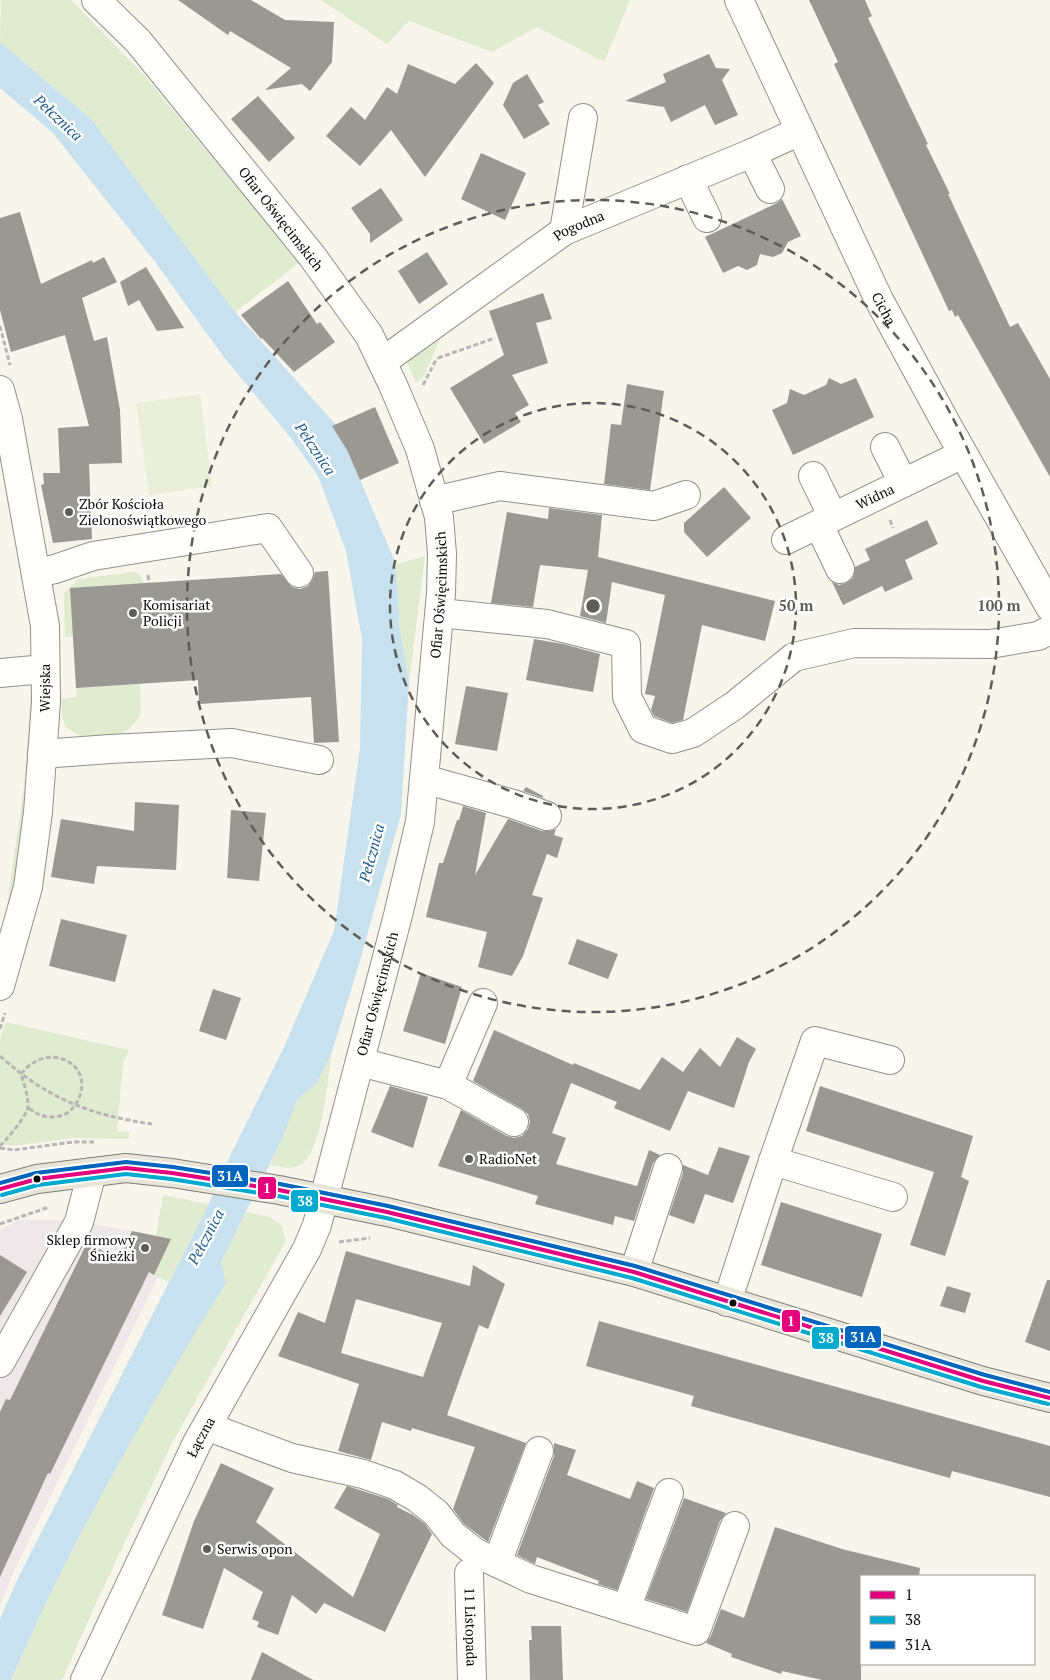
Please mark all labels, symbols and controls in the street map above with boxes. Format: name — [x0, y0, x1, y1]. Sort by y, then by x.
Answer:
water label: Pełcznica — [29, 89, 87, 145]
street label: Ofiar Oświęcimskich — [235, 163, 328, 275]
street label: Pogodna — [549, 205, 607, 245]
street label: Cicha — [868, 289, 901, 328]
water label: Pełcznica — [290, 417, 341, 479]
street label: Widna — [852, 479, 897, 514]
place label: Zbór Kościoła Zielonoświątkowego — [79, 494, 207, 529]
marker: Zbór Kościoła Zielonoświątkowego — [63, 506, 75, 518]
street label: Ofiar Oświęcimskich — [425, 531, 451, 659]
place label: Komisariat Policji — [143, 595, 211, 630]
text: 50 m — [779, 595, 814, 615]
text: 100 m — [977, 595, 1021, 615]
centre of rings — [584, 597, 602, 615]
marker: Komisariat Policji — [127, 607, 139, 619]
street label: Wiejska — [35, 664, 54, 712]
water label: Pełcznica — [353, 821, 388, 885]
street label: Ofiar Oświęcimskich — [352, 930, 402, 1058]
place label: RadioNet — [479, 1149, 538, 1168]
marker: RadioNet — [463, 1153, 475, 1165]
line badge: 31A — [211, 1164, 249, 1188]
text: 31A — [217, 1166, 244, 1185]
unlabelled marker — [32, 1174, 42, 1184]
line badge: 1 — [257, 1176, 277, 1200]
text: 1 — [263, 1178, 271, 1197]
line badge: 38 — [290, 1189, 319, 1213]
text: 38 — [297, 1191, 313, 1210]
water label: Pełcznica — [182, 1205, 228, 1268]
place label: Sklep firmowy Śnieżki — [47, 1230, 136, 1265]
marker: Sklep firmowy Śnieżki — [139, 1242, 151, 1254]
unlabelled marker — [728, 1298, 738, 1308]
line badge: 1 — [781, 1309, 801, 1333]
text: 1 — [787, 1311, 795, 1330]
line badge: 31A — [844, 1325, 882, 1349]
line badge: 38 — [811, 1326, 840, 1350]
text: 31A — [850, 1327, 877, 1346]
text: 38 — [818, 1328, 834, 1347]
street label: Łączna — [182, 1413, 219, 1460]
place label: Serwis opon — [217, 1539, 293, 1558]
marker: Serwis opon — [201, 1543, 213, 1555]
legend — [860, 1575, 1035, 1665]
text: 1 — [905, 1584, 913, 1604]
street label: 11 Listopada — [460, 1587, 482, 1667]
text: 38 — [905, 1609, 921, 1629]
text: 31A — [905, 1634, 932, 1654]

